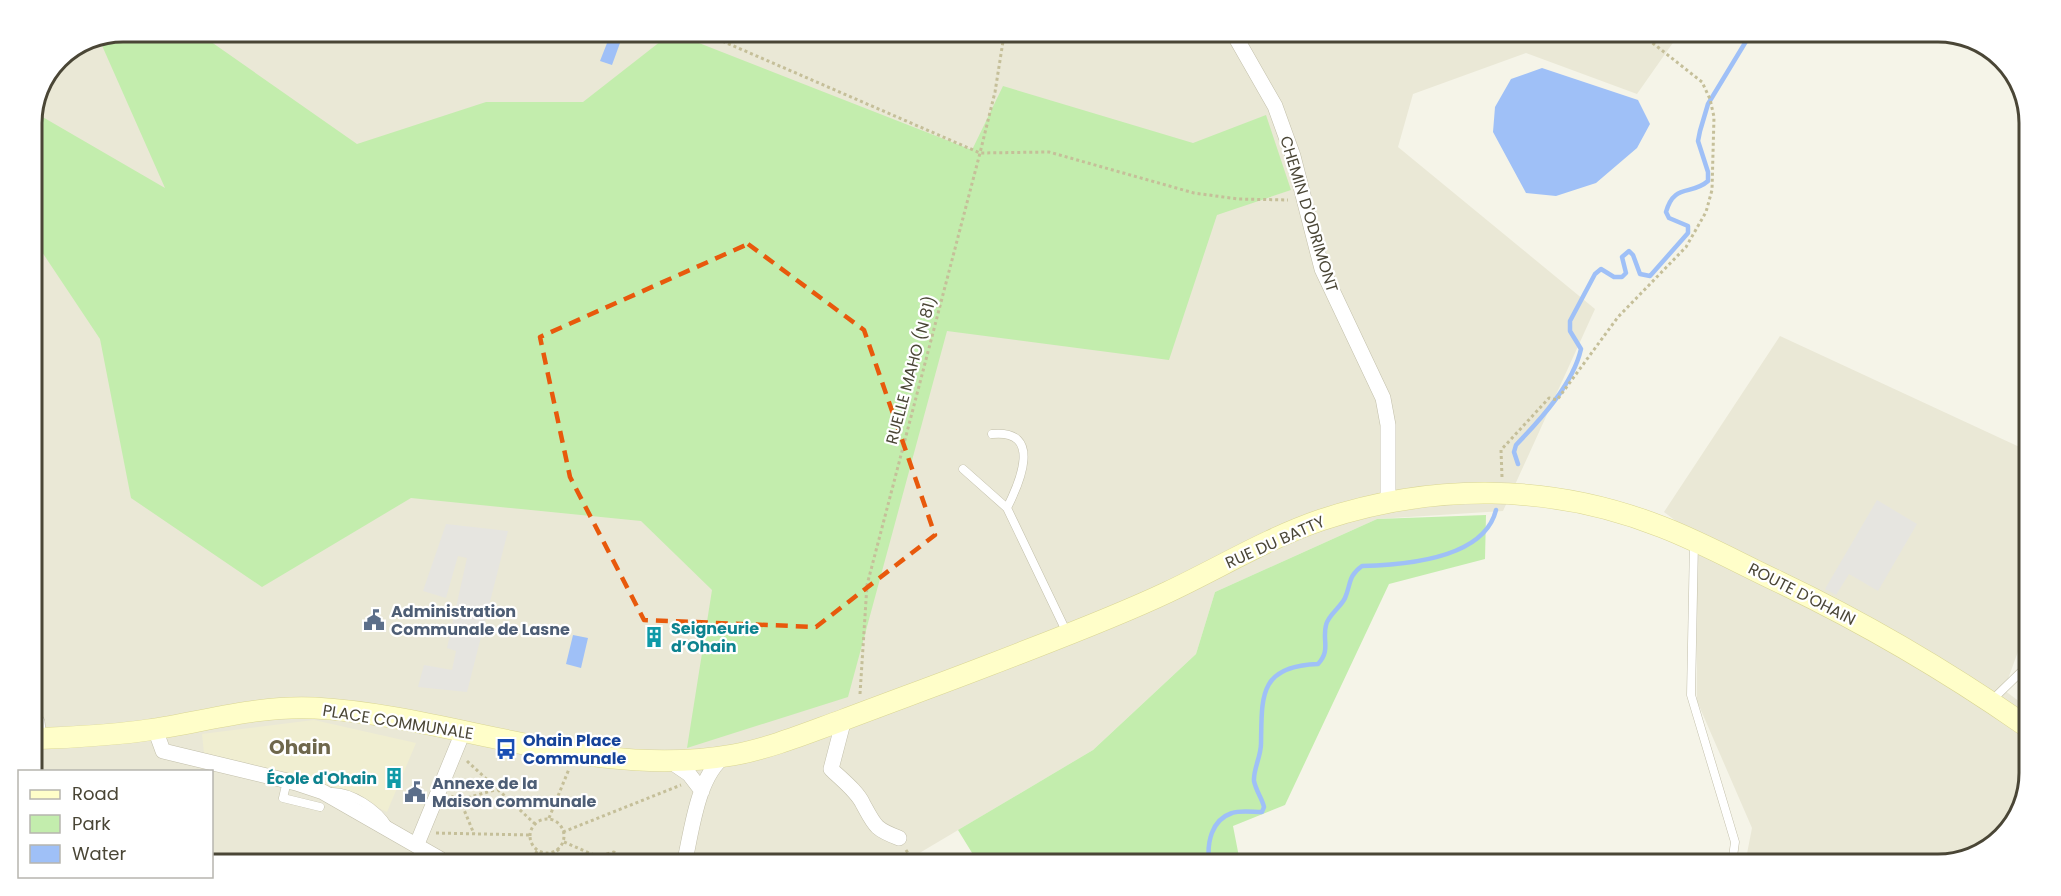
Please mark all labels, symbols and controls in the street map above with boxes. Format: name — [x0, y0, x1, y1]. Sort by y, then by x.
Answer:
street label: CHEMIN D'ODRIMONT — [1274, 133, 1344, 295]
street label: RUELLE MAHO (N 81) — [880, 293, 942, 447]
street label: RUE DU BATTY — [1222, 510, 1329, 574]
street label: ROUTE D'OHAIN — [1744, 557, 1860, 631]
place label: Administration Communale de Lasne — [391, 600, 570, 641]
public building icon: Administration Communale de Lasne — [362, 608, 386, 632]
place label: Seigneurie d’Ohain — [671, 617, 759, 658]
building icon: Seigneurie d’Ohain — [642, 625, 666, 649]
street label: PLACE COMMUNALE — [321, 699, 475, 745]
place label: Ohain Place Communale — [523, 729, 626, 770]
district label: Ohain — [269, 733, 331, 761]
bus stop icon: Ohain Place Communale — [494, 737, 518, 761]
building icon: École d'Ohain — [382, 766, 406, 790]
place label: École d'Ohain — [266, 767, 377, 790]
legend — [18, 770, 213, 878]
place label: Annexe de la Maison communale — [432, 772, 596, 813]
public building icon: Annexe de la Maison communale — [403, 780, 427, 804]
text: Road — [72, 781, 119, 806]
text: Park — [72, 811, 111, 836]
text: Water — [72, 841, 126, 866]

